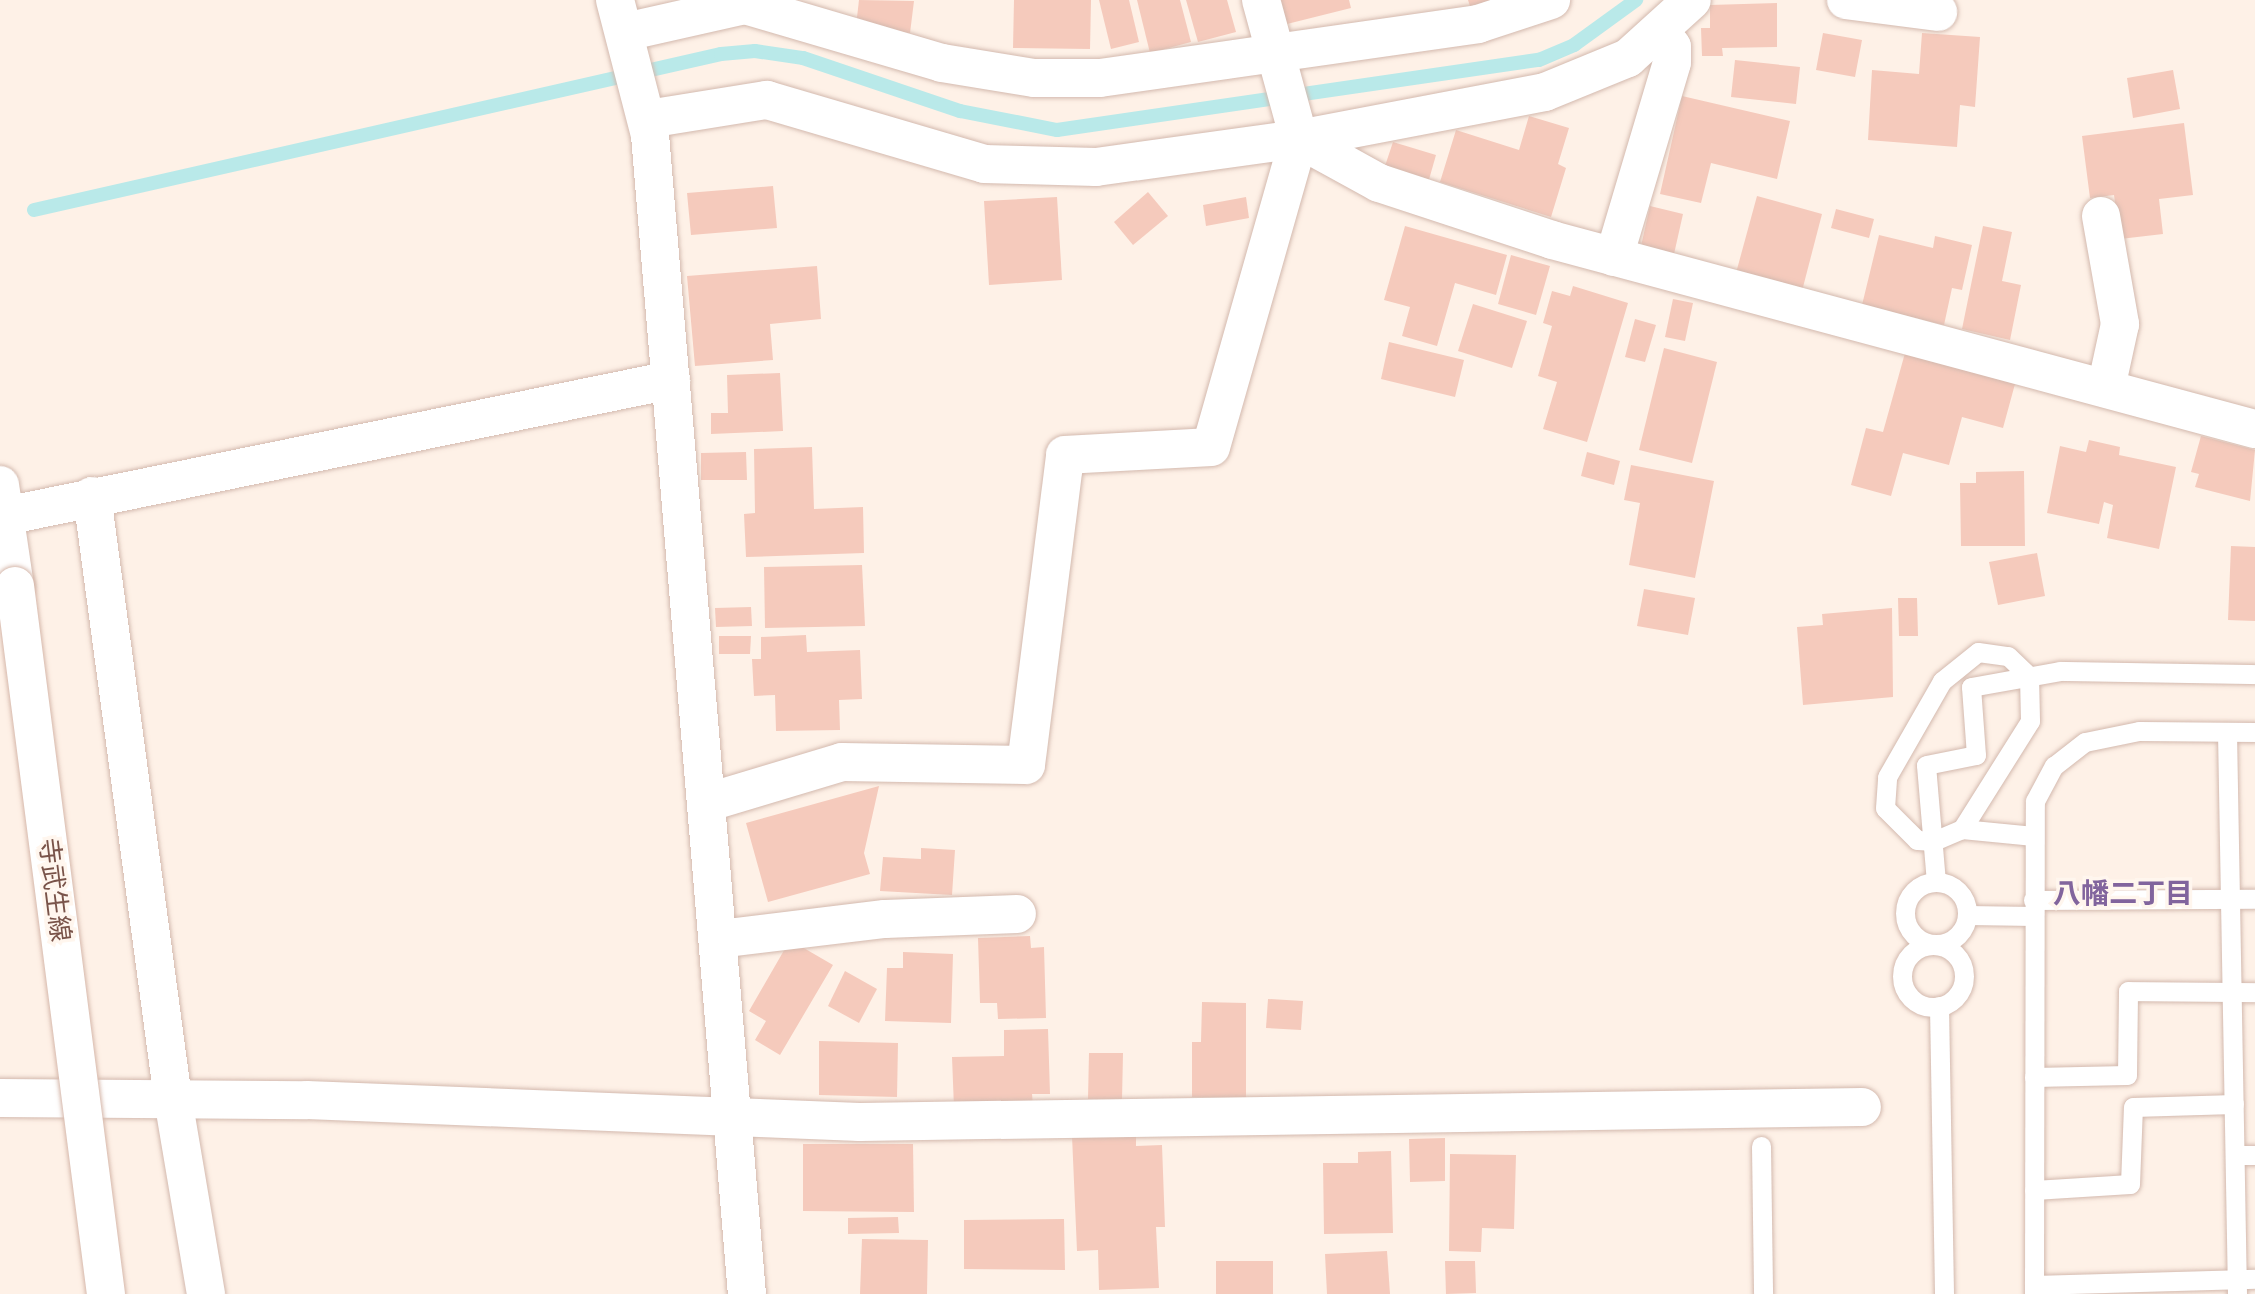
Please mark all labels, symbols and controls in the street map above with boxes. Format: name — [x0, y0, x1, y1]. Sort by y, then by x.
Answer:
street label: 寺武生線 — [32, 836, 76, 944]
district label: 八幡二丁目 — [2053, 876, 2193, 910]

